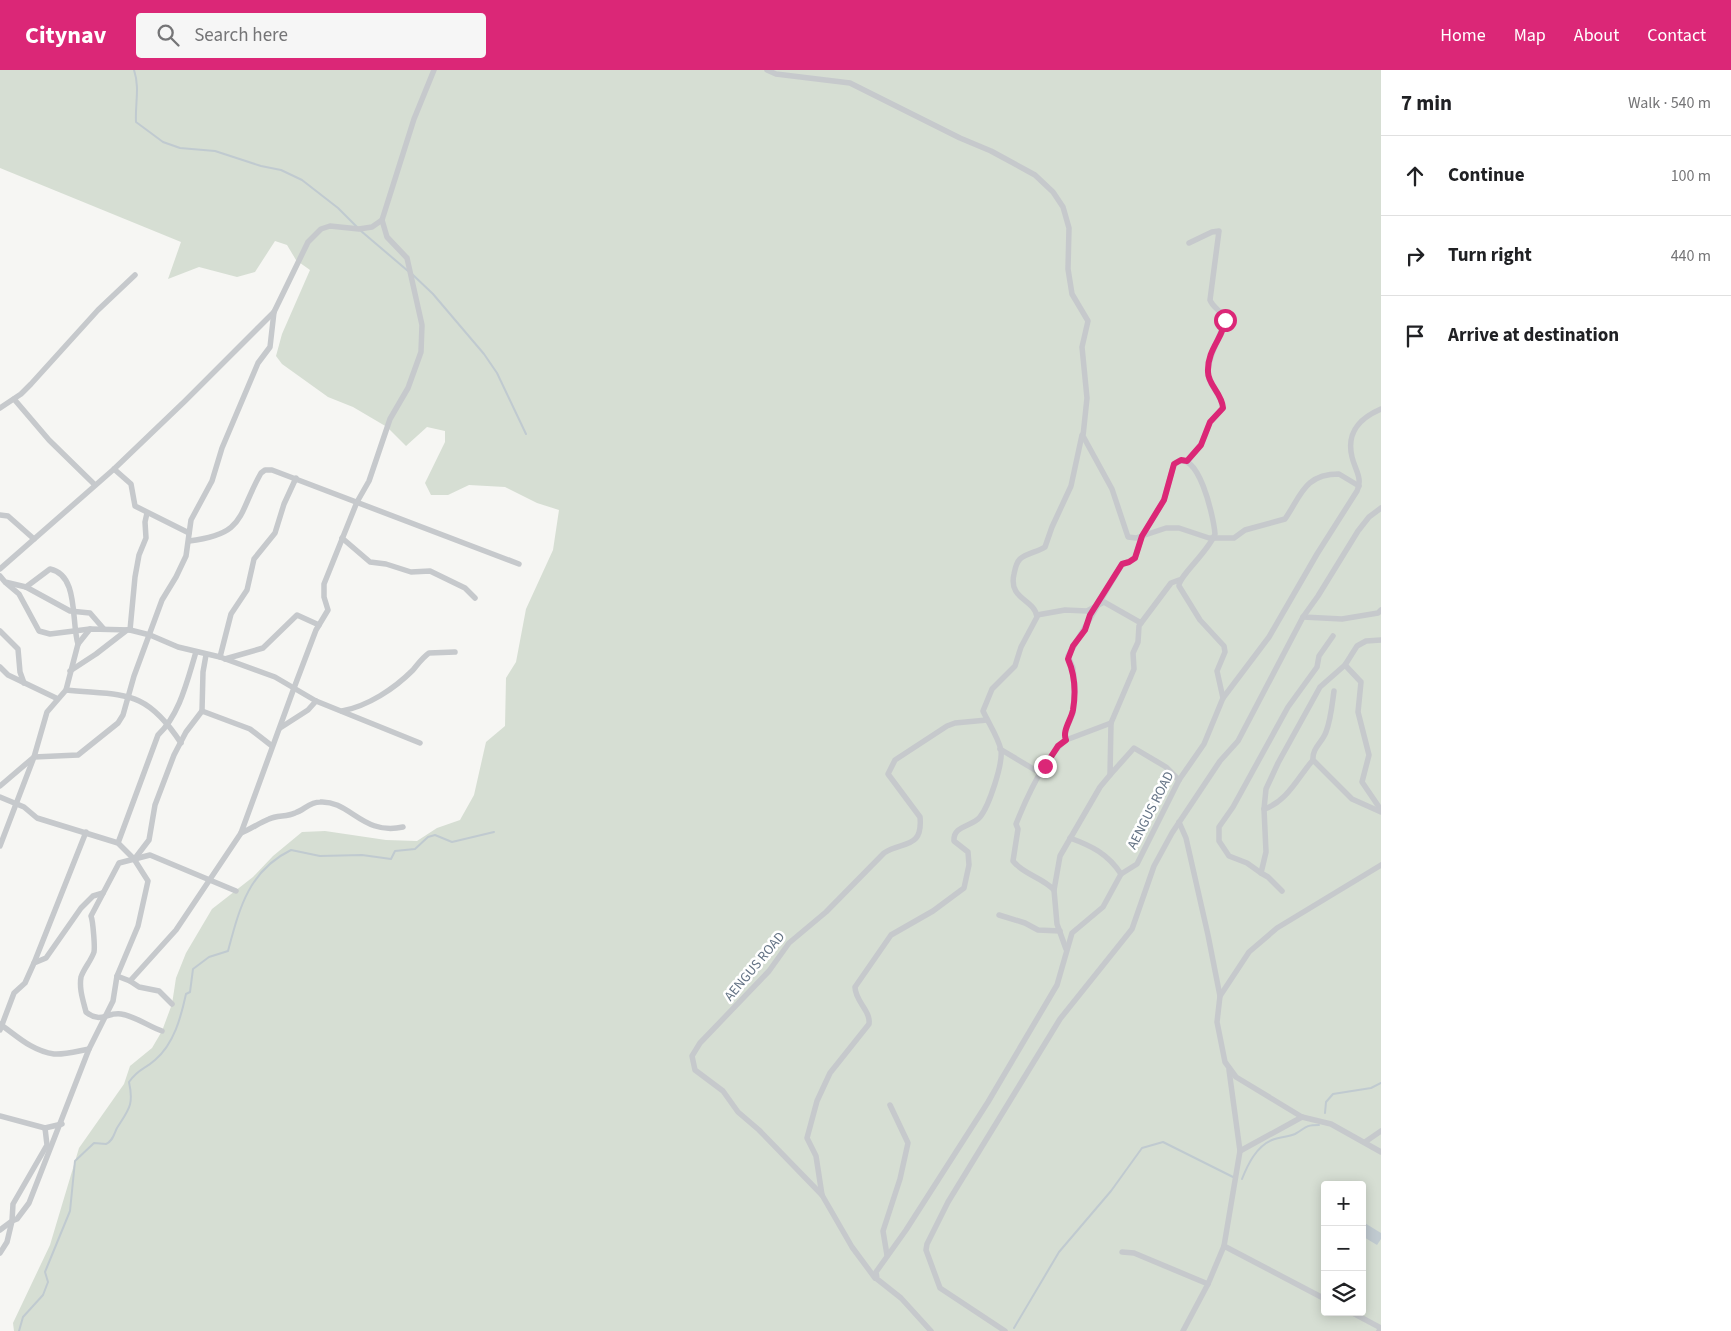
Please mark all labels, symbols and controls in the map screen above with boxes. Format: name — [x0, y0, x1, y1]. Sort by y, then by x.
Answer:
search box — [136, 13, 486, 58]
text: Citynav — [25, 18, 106, 53]
icon: search — [154, 21, 182, 49]
text: Search here — [194, 22, 288, 49]
text: Home — [1440, 23, 1486, 48]
text: Map — [1514, 23, 1546, 48]
text: About — [1574, 23, 1619, 48]
text: Contact — [1647, 23, 1706, 48]
text: 7 min — [1401, 88, 1452, 118]
text: Walk · 540 m — [1628, 92, 1711, 114]
icon: ahead — [1401, 162, 1429, 190]
text: Continue — [1448, 162, 1525, 189]
text: 100 m — [1671, 165, 1711, 187]
icon: right — [1401, 242, 1429, 270]
text: Turn right — [1448, 242, 1532, 269]
text: 440 m — [1671, 245, 1711, 267]
route start — [1214, 309, 1237, 332]
icon: arrive — [1401, 322, 1429, 350]
text: Arrive at destination — [1448, 322, 1619, 349]
route end — [1034, 755, 1057, 778]
street label: AENGUS ROAD — [1123, 768, 1179, 853]
street label: AENGUS ROAD — [720, 928, 790, 1006]
map controls — [1321, 1181, 1366, 1316]
button: + — [1321, 1181, 1366, 1226]
button: − — [1321, 1226, 1366, 1271]
button: layers — [1321, 1271, 1366, 1316]

